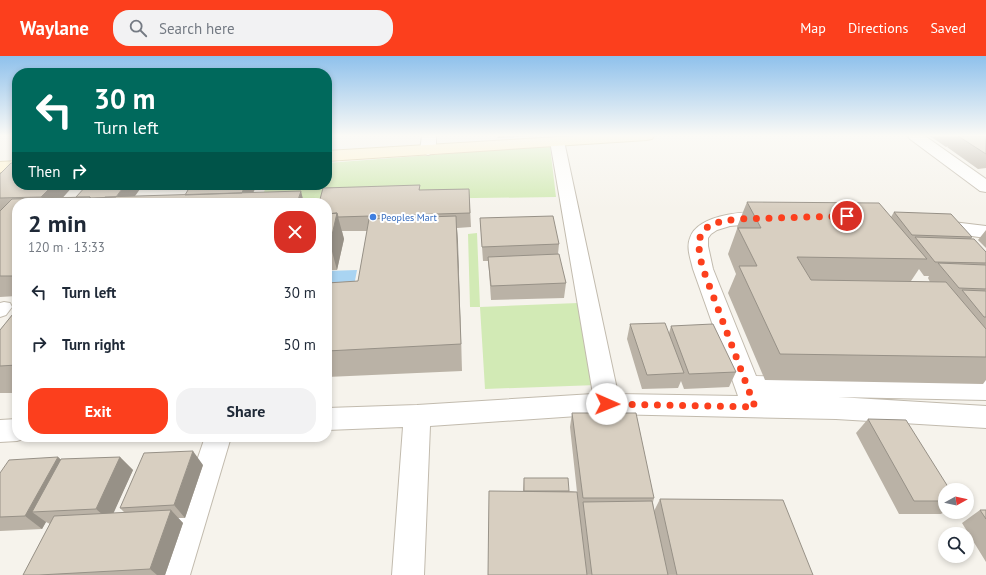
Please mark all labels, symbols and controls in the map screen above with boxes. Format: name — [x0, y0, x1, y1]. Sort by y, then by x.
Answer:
search box — [113, 10, 393, 46]
text: Waylane — [20, 16, 89, 40]
icon: search — [127, 17, 149, 39]
text: Search here — [159, 19, 235, 38]
text: Map — [800, 19, 826, 37]
text: Directions — [848, 19, 908, 37]
text: Saved — [930, 19, 966, 37]
text: 30 m — [94, 80, 155, 117]
icon: left — [28, 84, 80, 136]
text: Turn left — [94, 116, 159, 139]
icon: right — [68, 160, 90, 182]
text: Then — [28, 162, 60, 181]
pin — [830, 199, 864, 233]
icon: arrive — [836, 205, 858, 227]
text: 2 min — [28, 208, 87, 239]
button: close — [274, 211, 316, 253]
place label: Peoples Mart — [381, 211, 437, 224]
marker: Peoples Mart — [368, 212, 378, 222]
text: 120 m · 13:33 — [28, 239, 105, 256]
icon: left — [28, 281, 50, 303]
text: Turn left — [62, 283, 116, 302]
text: 30 m — [283, 283, 316, 302]
icon: right — [28, 333, 50, 355]
text: Turn right — [62, 335, 125, 354]
text: 50 m — [283, 335, 316, 354]
position arrow — [586, 383, 628, 425]
button: Exit — [28, 388, 168, 434]
button: Share — [176, 388, 316, 434]
north arrow — [938, 483, 974, 519]
map controls — [938, 483, 974, 563]
button: search — [938, 527, 974, 563]

